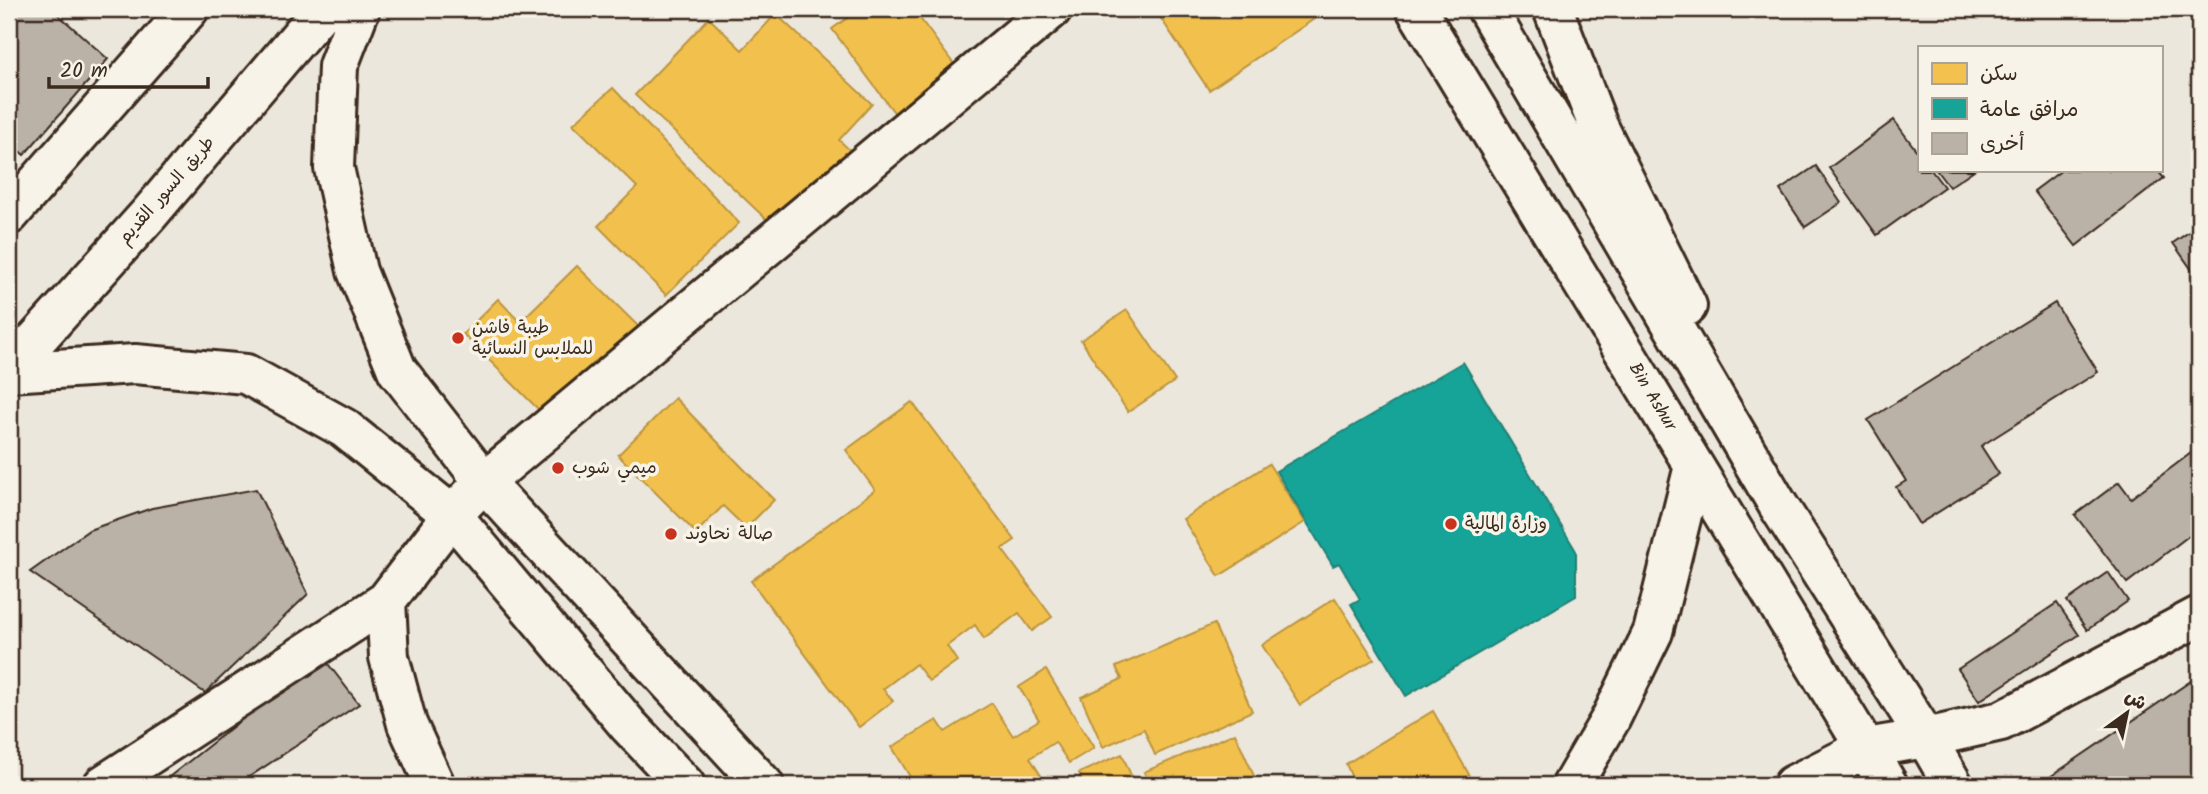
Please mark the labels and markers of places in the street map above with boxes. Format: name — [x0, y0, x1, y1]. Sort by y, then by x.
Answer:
place label: طيبة فاشن للملابس النسائية — [472, 314, 593, 364]
marker: طيبة فاشن للملابس النسائية — [450, 330, 466, 346]
place label: ميمي شوب — [572, 454, 657, 483]
marker: ميمي شوب — [550, 460, 566, 476]
place label: وزارة المالية — [1465, 510, 1547, 539]
marker: وزارة المالية — [1443, 516, 1459, 532]
place label: صالة نحاوند — [685, 520, 773, 549]
marker: صالة نحاوند — [663, 526, 679, 542]

